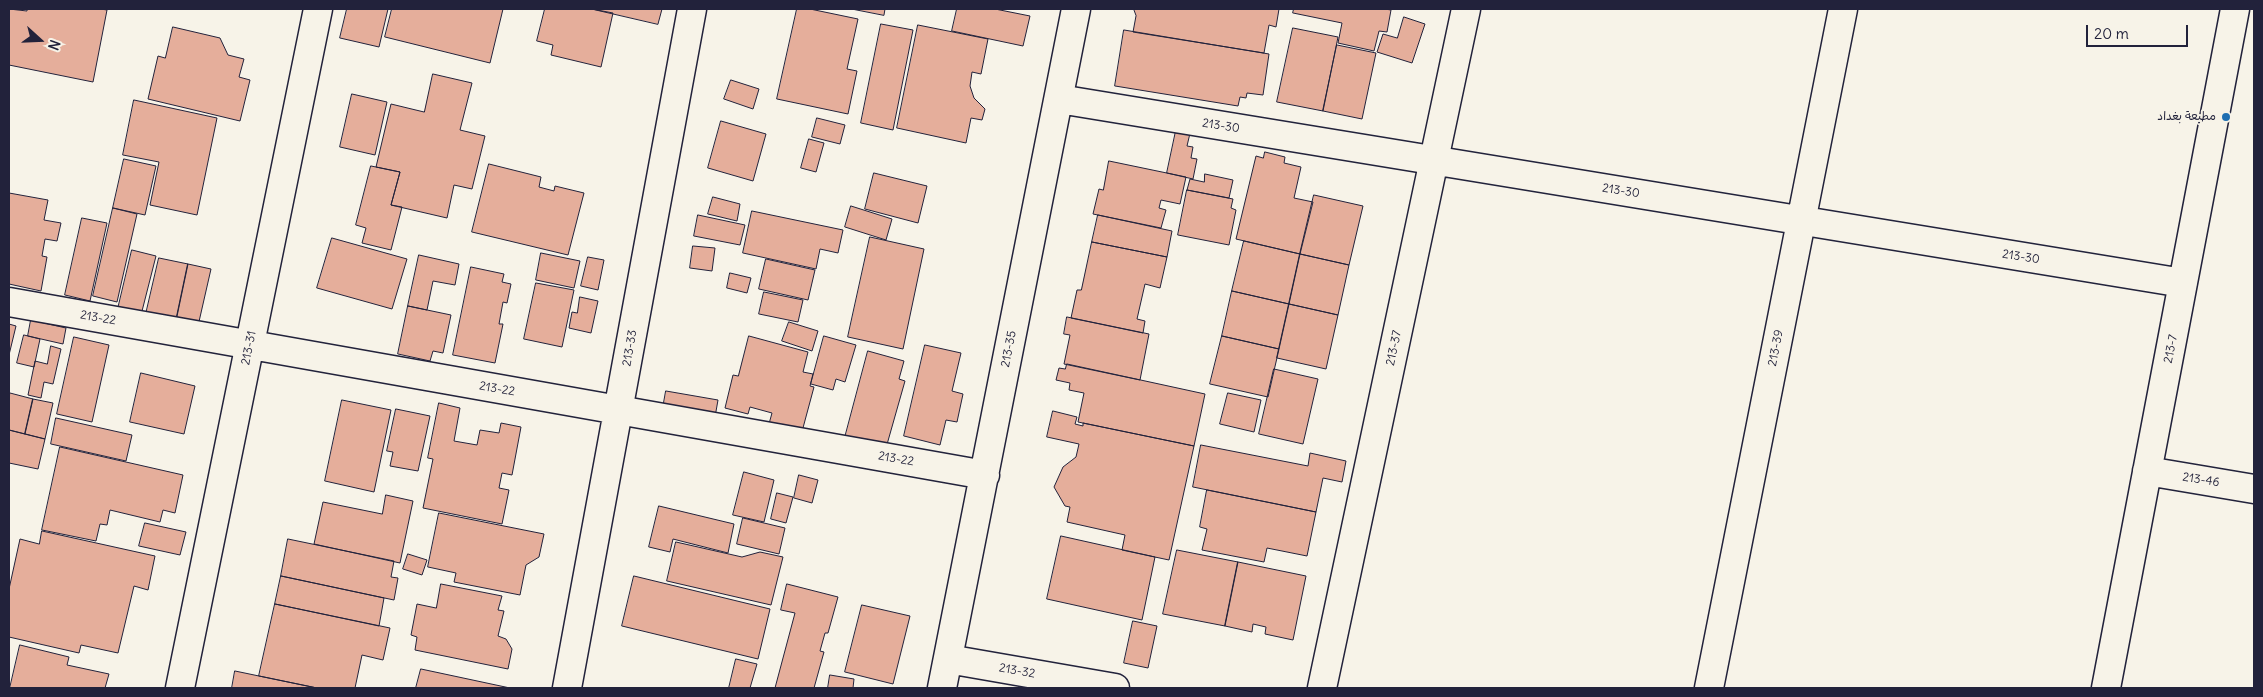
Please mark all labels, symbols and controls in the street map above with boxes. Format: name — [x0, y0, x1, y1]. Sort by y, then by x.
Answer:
north arrow — [15, 15, 65, 65]
scale bar — [2088, 15, 2190, 47]
text: 20 m — [2094, 24, 2129, 43]
text: N — [44, 38, 64, 53]
place label: مطبعة بغداد — [2157, 110, 2216, 124]
marker: مطبعة بغداد — [2220, 111, 2232, 123]
street label: 213-30 — [1201, 116, 1241, 136]
street label: 213-30 — [1601, 181, 1641, 201]
street label: 213-30 — [2001, 247, 2041, 267]
street label: 213-22 — [79, 308, 117, 328]
street label: 213-33 — [620, 329, 640, 367]
street label: 213-37 — [1383, 329, 1405, 367]
street label: 213-39 — [1765, 329, 1787, 367]
street label: 213-31 — [239, 330, 259, 366]
street label: 213-35 — [998, 330, 1020, 368]
street label: 213-7 — [2161, 334, 2181, 364]
street label: 213-22 — [478, 379, 516, 399]
street label: 213-22 — [877, 449, 915, 469]
street label: 213-46 — [2182, 470, 2220, 490]
street label: 213-32 — [998, 661, 1036, 681]

